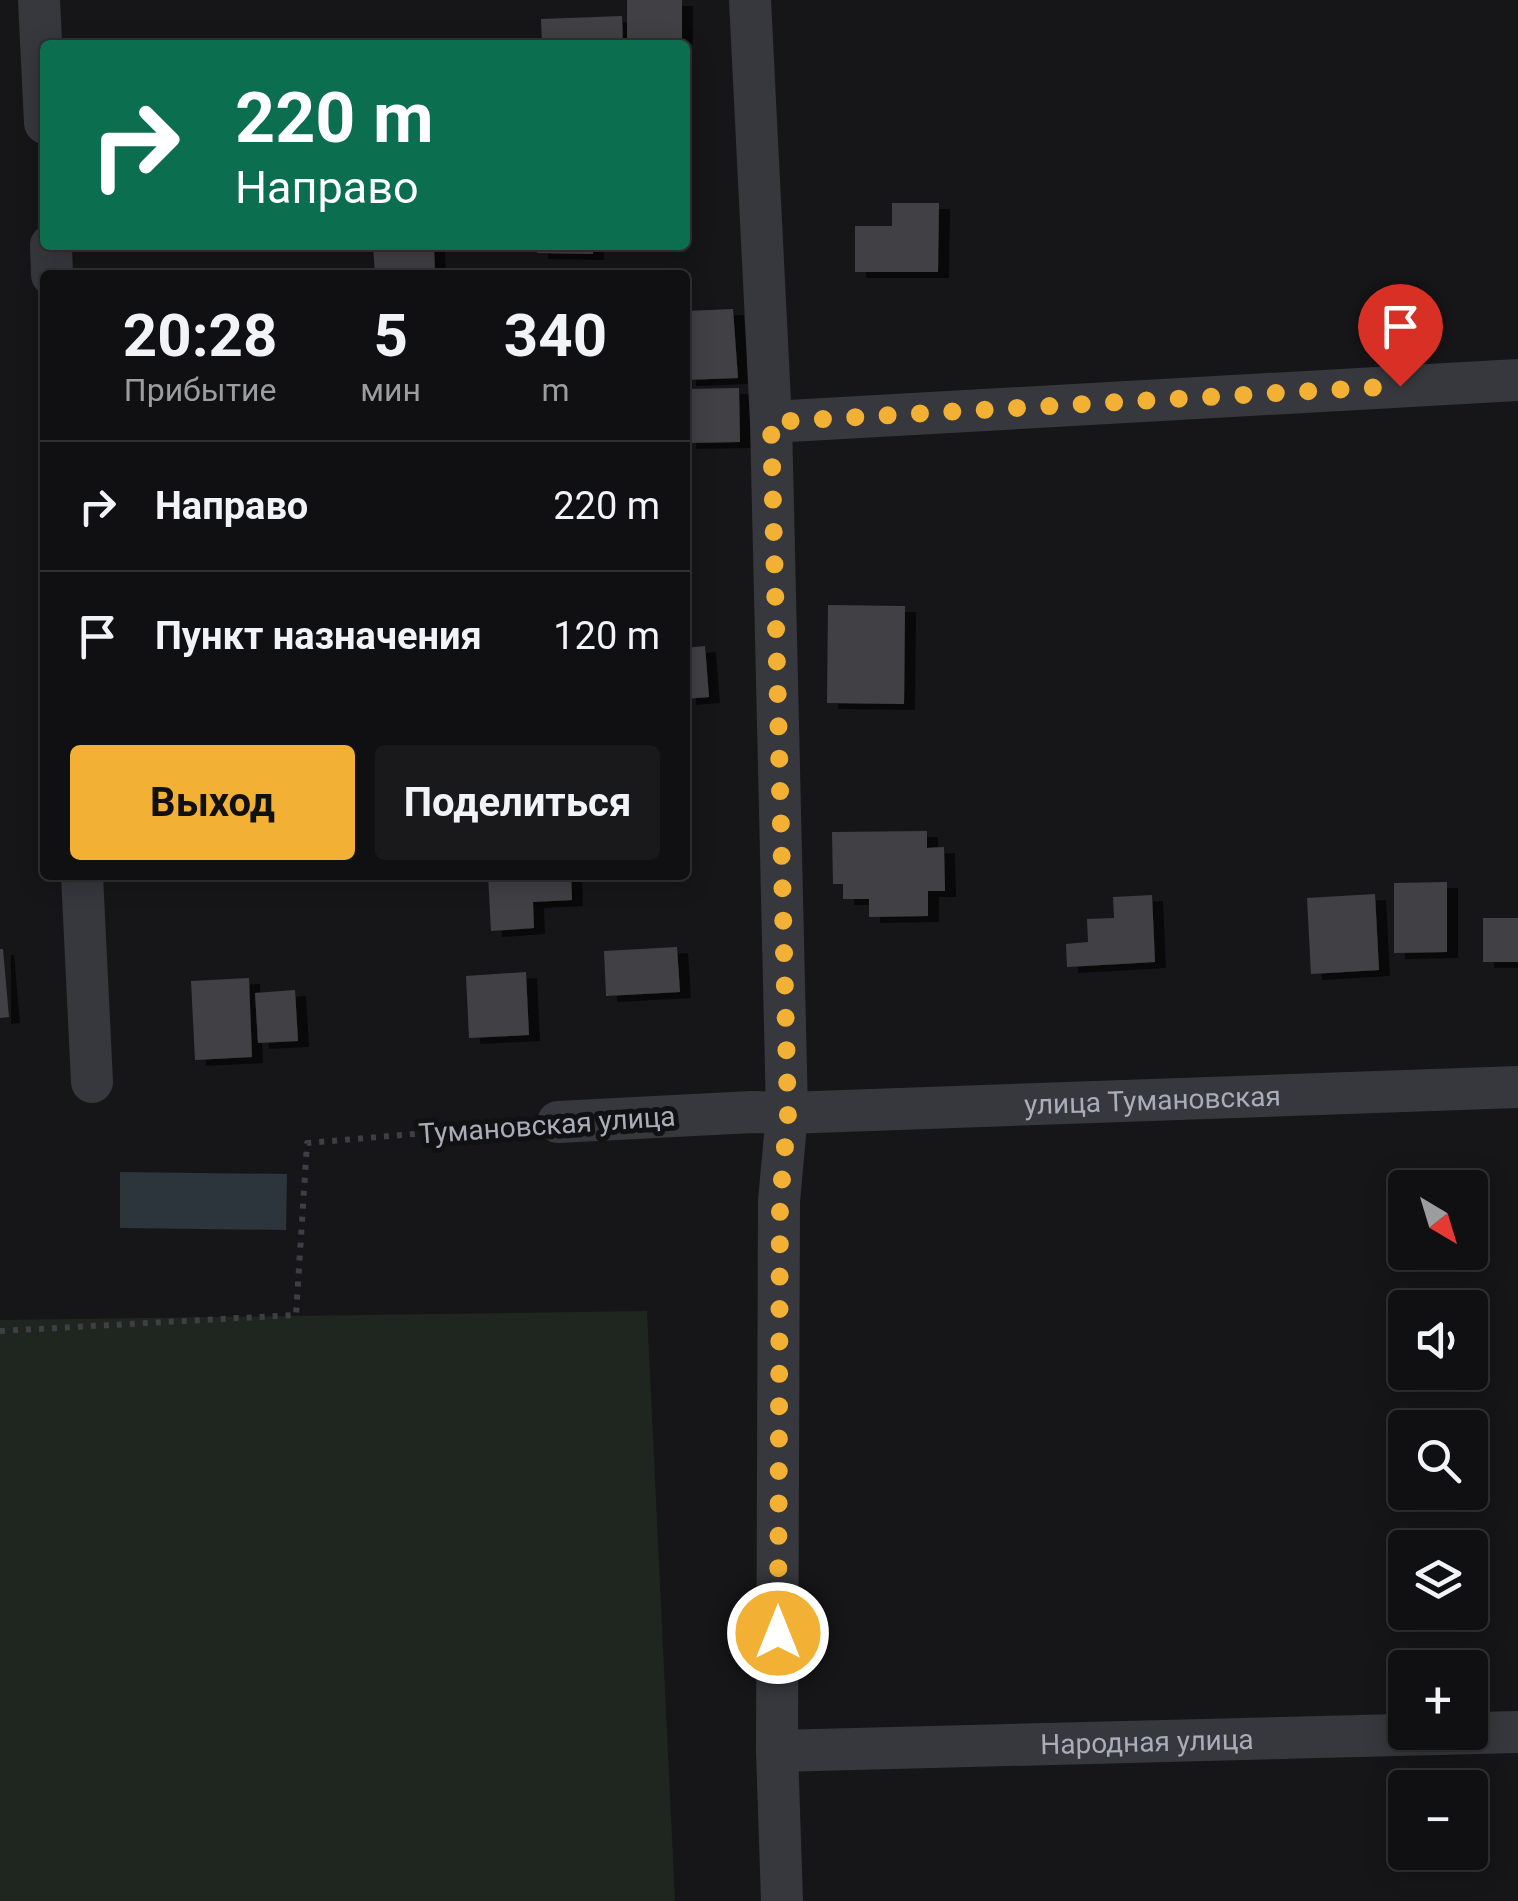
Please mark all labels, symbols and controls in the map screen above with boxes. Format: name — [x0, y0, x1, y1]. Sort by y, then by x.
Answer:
text: 220 m — [235, 77, 434, 159]
icon: right — [70, 80, 200, 210]
text: Направо — [235, 161, 419, 214]
pin — [1358, 284, 1443, 387]
icon: arrive — [1373, 299, 1428, 354]
text: 20:28 — [123, 300, 277, 371]
text: 5 — [373, 300, 408, 371]
text: 340 — [504, 300, 607, 371]
text: Прибытие — [124, 371, 276, 409]
text: мин — [360, 371, 421, 409]
text: m — [541, 371, 570, 409]
icon: right — [70, 479, 125, 534]
text: Направо — [155, 484, 308, 528]
text: 220 m — [553, 484, 660, 528]
icon: arrive — [70, 609, 125, 664]
text: Пункт назначения — [155, 614, 482, 658]
text: 120 m — [553, 614, 660, 658]
button: Выход — [70, 745, 355, 860]
button: Поделиться — [375, 745, 660, 860]
street label: улица Тумановская — [1024, 1079, 1281, 1121]
street label: Тумановская улица — [418, 1100, 676, 1150]
north arrow — [1388, 1170, 1488, 1270]
map controls — [1388, 1170, 1488, 1870]
button: sound — [1388, 1290, 1488, 1390]
button: search — [1388, 1410, 1488, 1510]
button: layers — [1388, 1530, 1488, 1630]
position arrow — [726, 1581, 830, 1685]
button: + — [1388, 1650, 1488, 1750]
street label: Народная улица — [1040, 1722, 1254, 1761]
button: − — [1388, 1770, 1488, 1870]

